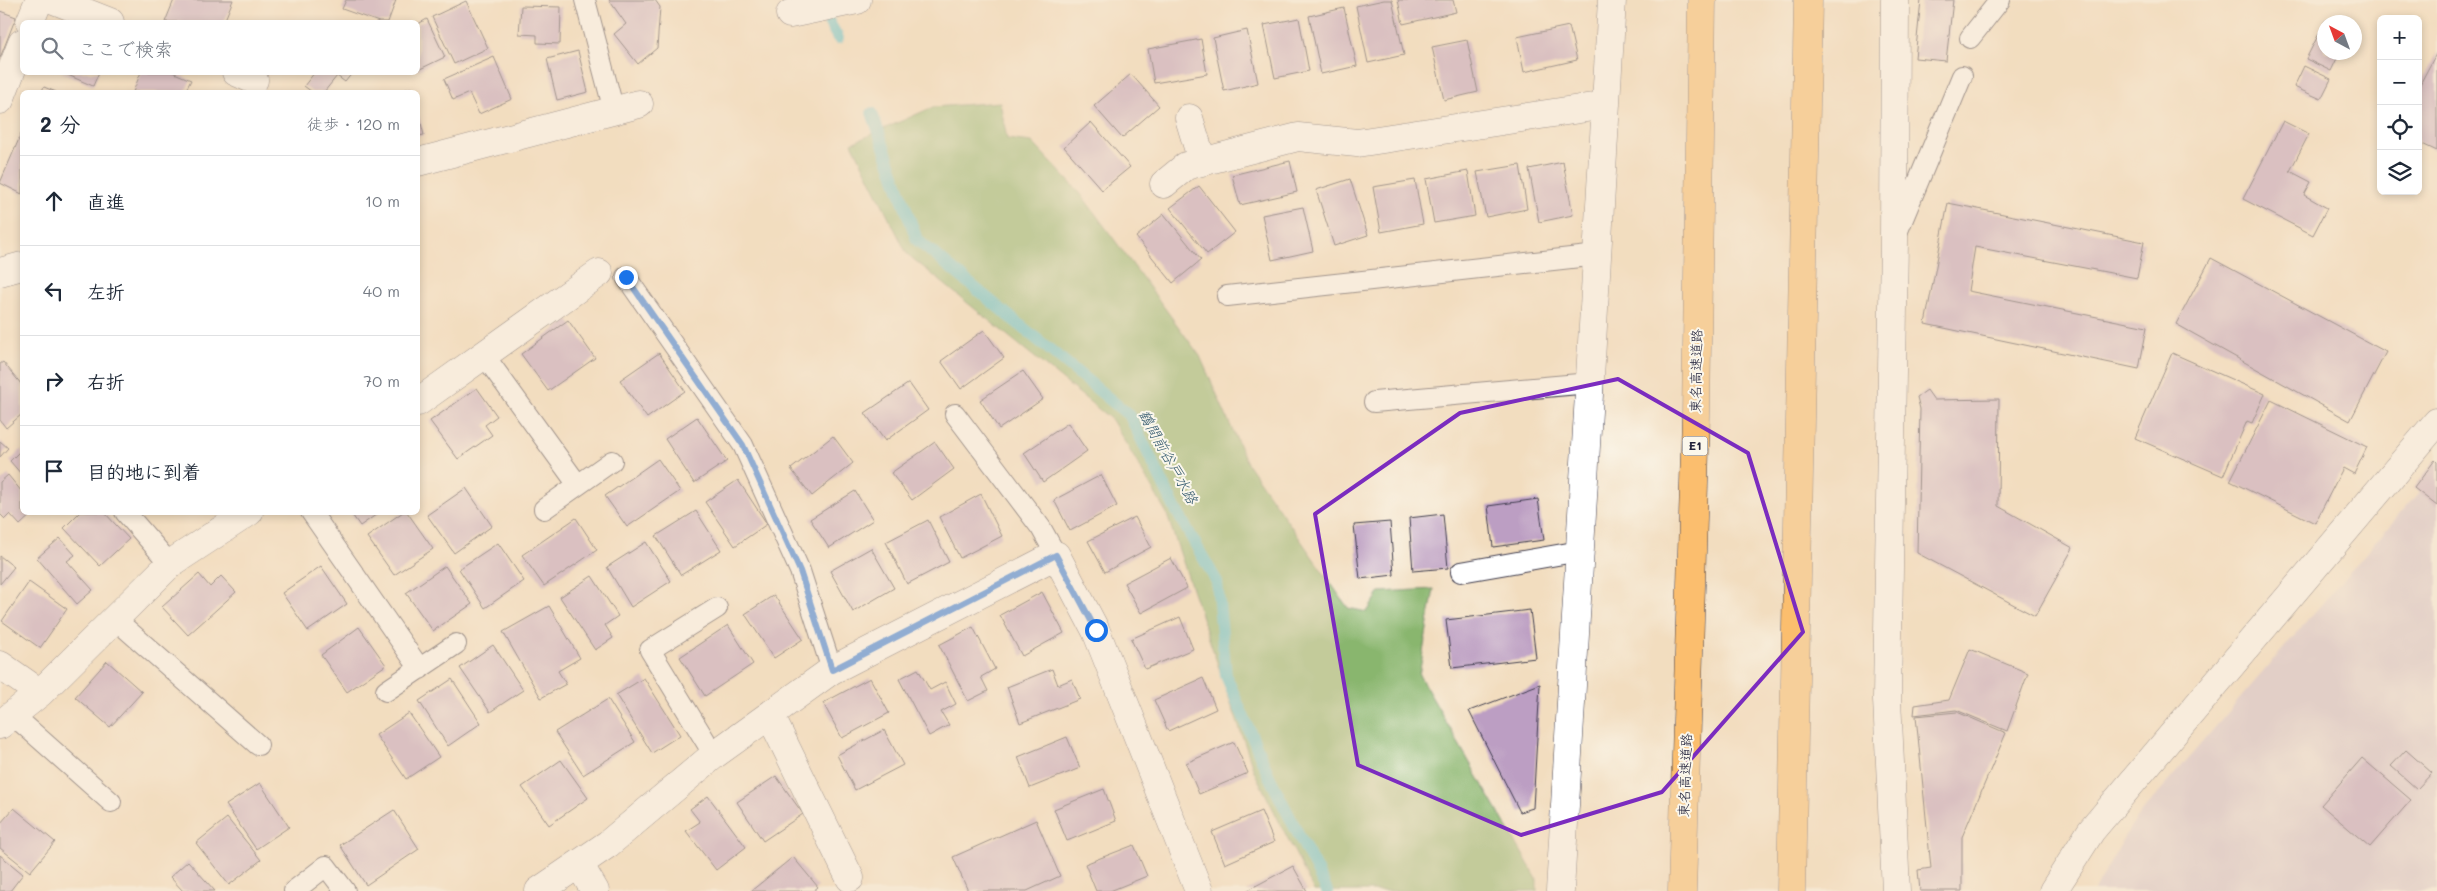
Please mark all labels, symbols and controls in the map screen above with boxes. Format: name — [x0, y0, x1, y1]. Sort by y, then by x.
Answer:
north arrow — [2317, 15, 2362, 60]
map controls — [2377, 15, 2422, 195]
button: + — [2377, 15, 2422, 60]
search box — [20, 20, 420, 75]
icon: search — [38, 34, 66, 62]
text: ここで検索 — [78, 36, 173, 61]
button: − — [2377, 60, 2422, 105]
button: locate — [2377, 105, 2422, 150]
text: 2 分 — [40, 110, 80, 137]
text: 徒歩 · 120 m — [307, 113, 400, 134]
button: layers — [2377, 150, 2422, 195]
icon: ahead — [40, 187, 68, 215]
text: 直進 — [87, 189, 125, 214]
text: 10 m — [365, 190, 400, 211]
route end — [615, 266, 638, 289]
icon: left — [40, 277, 68, 305]
text: 左折 — [87, 279, 125, 304]
text: 40 m — [363, 280, 400, 301]
street label: 東名高速道路 — [1685, 329, 1706, 413]
icon: right — [40, 367, 68, 395]
text: 右折 — [87, 369, 125, 394]
text: 70 m — [363, 370, 400, 391]
water label: 鶴間前谷戸水路 — [1135, 406, 1204, 508]
road number: E1 — [1682, 436, 1708, 456]
icon: arrive — [40, 457, 68, 485]
text: 目的地に到着 — [87, 459, 201, 484]
route start — [1085, 619, 1108, 642]
street label: 東名高速道路 — [1674, 733, 1695, 817]

